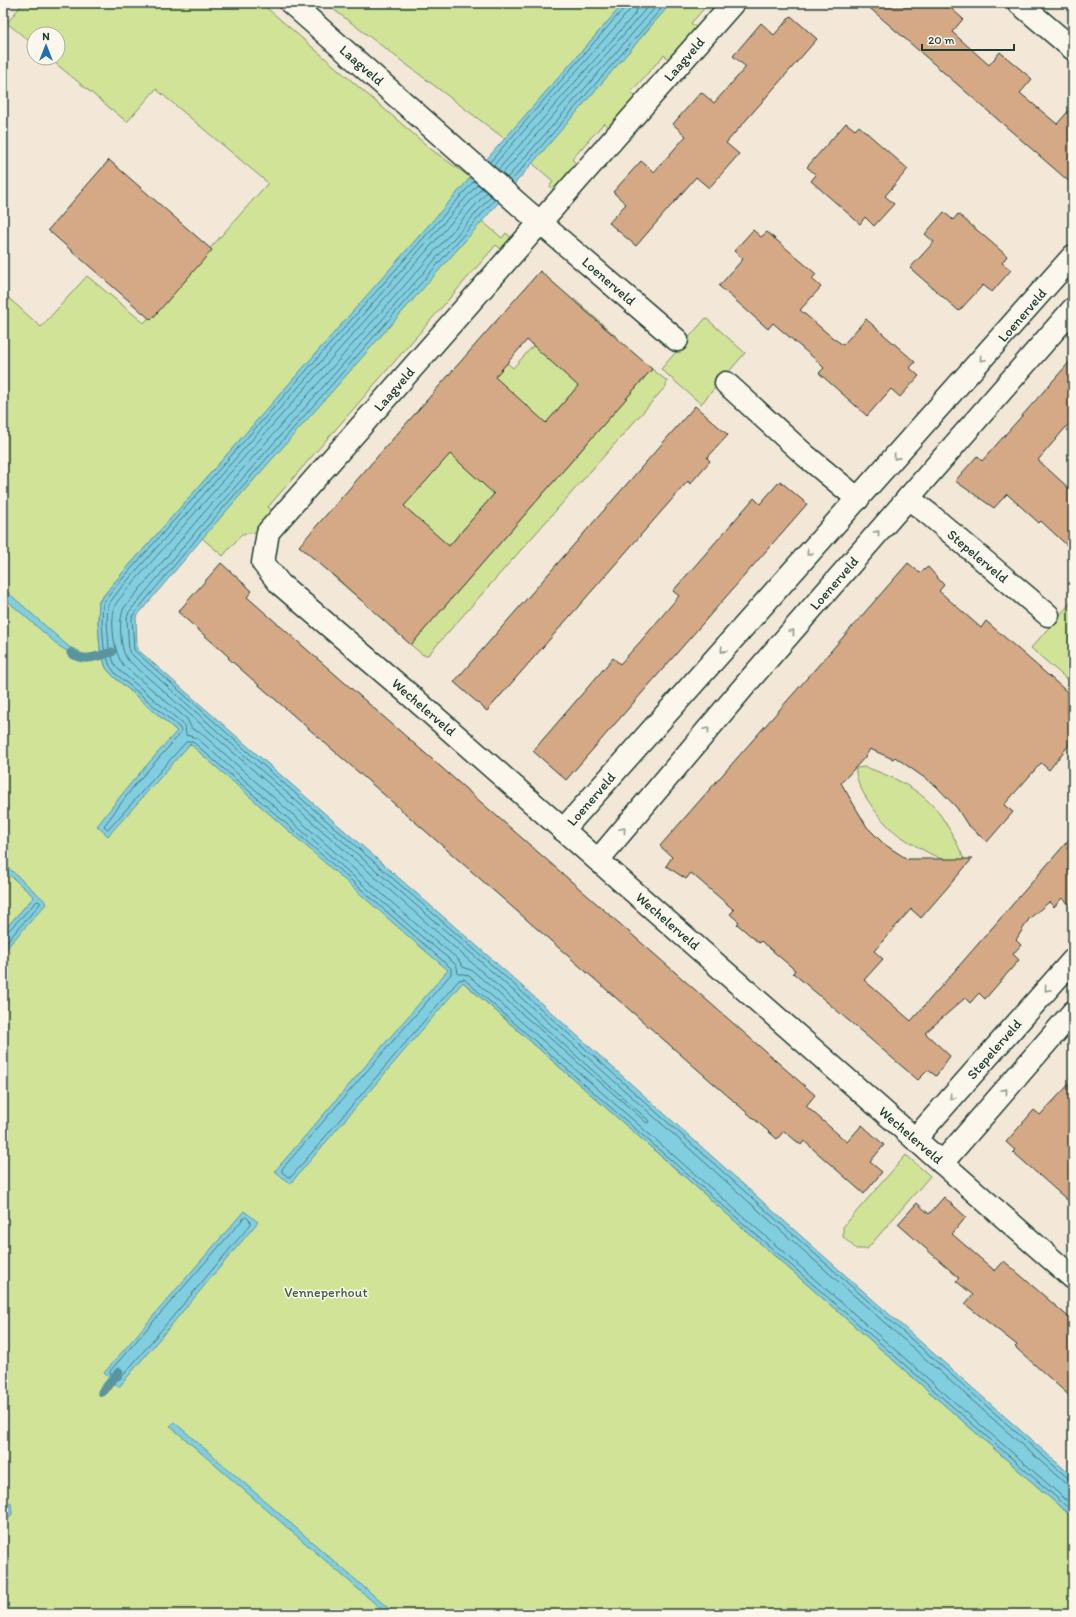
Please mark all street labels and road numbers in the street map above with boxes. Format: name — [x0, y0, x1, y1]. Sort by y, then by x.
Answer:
street label: Laagveld — [660, 33, 708, 85]
street label: Laagveld — [336, 41, 388, 89]
street label: Loenerveld — [578, 253, 639, 310]
street label: Loenerveld — [994, 285, 1051, 346]
street label: Laagveld — [370, 363, 418, 415]
street label: Stepelerveld — [944, 526, 1012, 587]
street label: Loenerveld — [806, 553, 863, 614]
street label: Wechelerveld — [388, 675, 460, 740]
street label: Loenerveld — [563, 769, 620, 830]
street label: Wechelerveld — [632, 889, 704, 954]
street label: Stepelerveld — [964, 1015, 1025, 1083]
street label: Wechelerveld — [875, 1103, 947, 1168]

